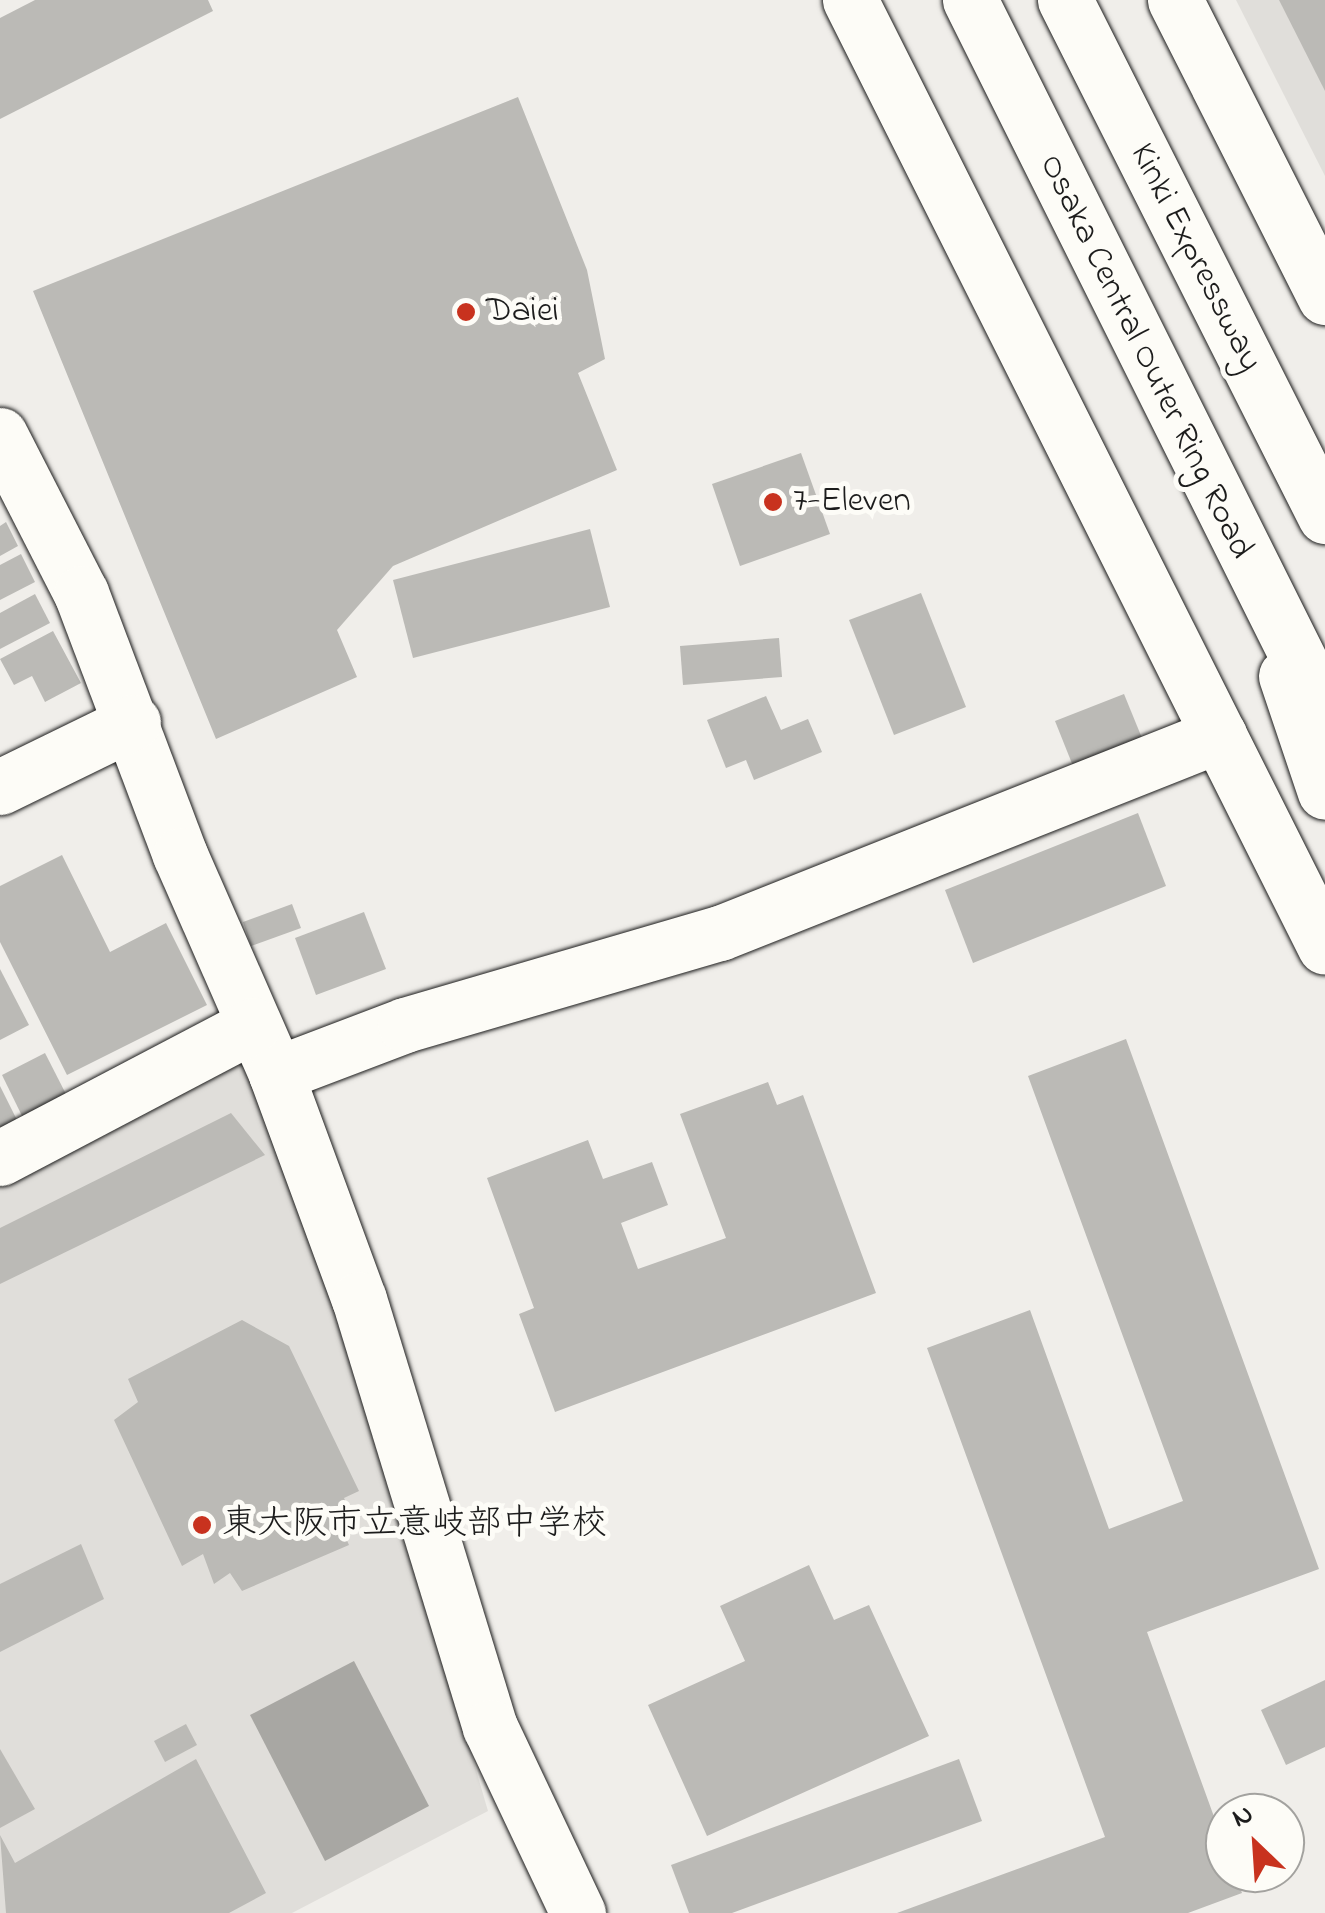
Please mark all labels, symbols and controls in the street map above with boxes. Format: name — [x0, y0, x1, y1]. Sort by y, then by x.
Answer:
street label: Kinki Expressway — [1119, 137, 1271, 379]
street label: Osaka Central Outer Ring Road — [1029, 148, 1261, 566]
place label: Daiei — [486, 291, 559, 333]
marker: Daiei — [455, 301, 477, 323]
place label: 7-Eleven — [793, 481, 911, 523]
marker: 7-Eleven — [762, 491, 784, 513]
place label: 東大阪市立意岐部中学校 — [222, 1504, 607, 1546]
marker: 東大阪市立意岐部中学校 — [191, 1514, 213, 1536]
north arrow — [1205, 1793, 1305, 1893]
text: N — [1226, 1795, 1260, 1840]

